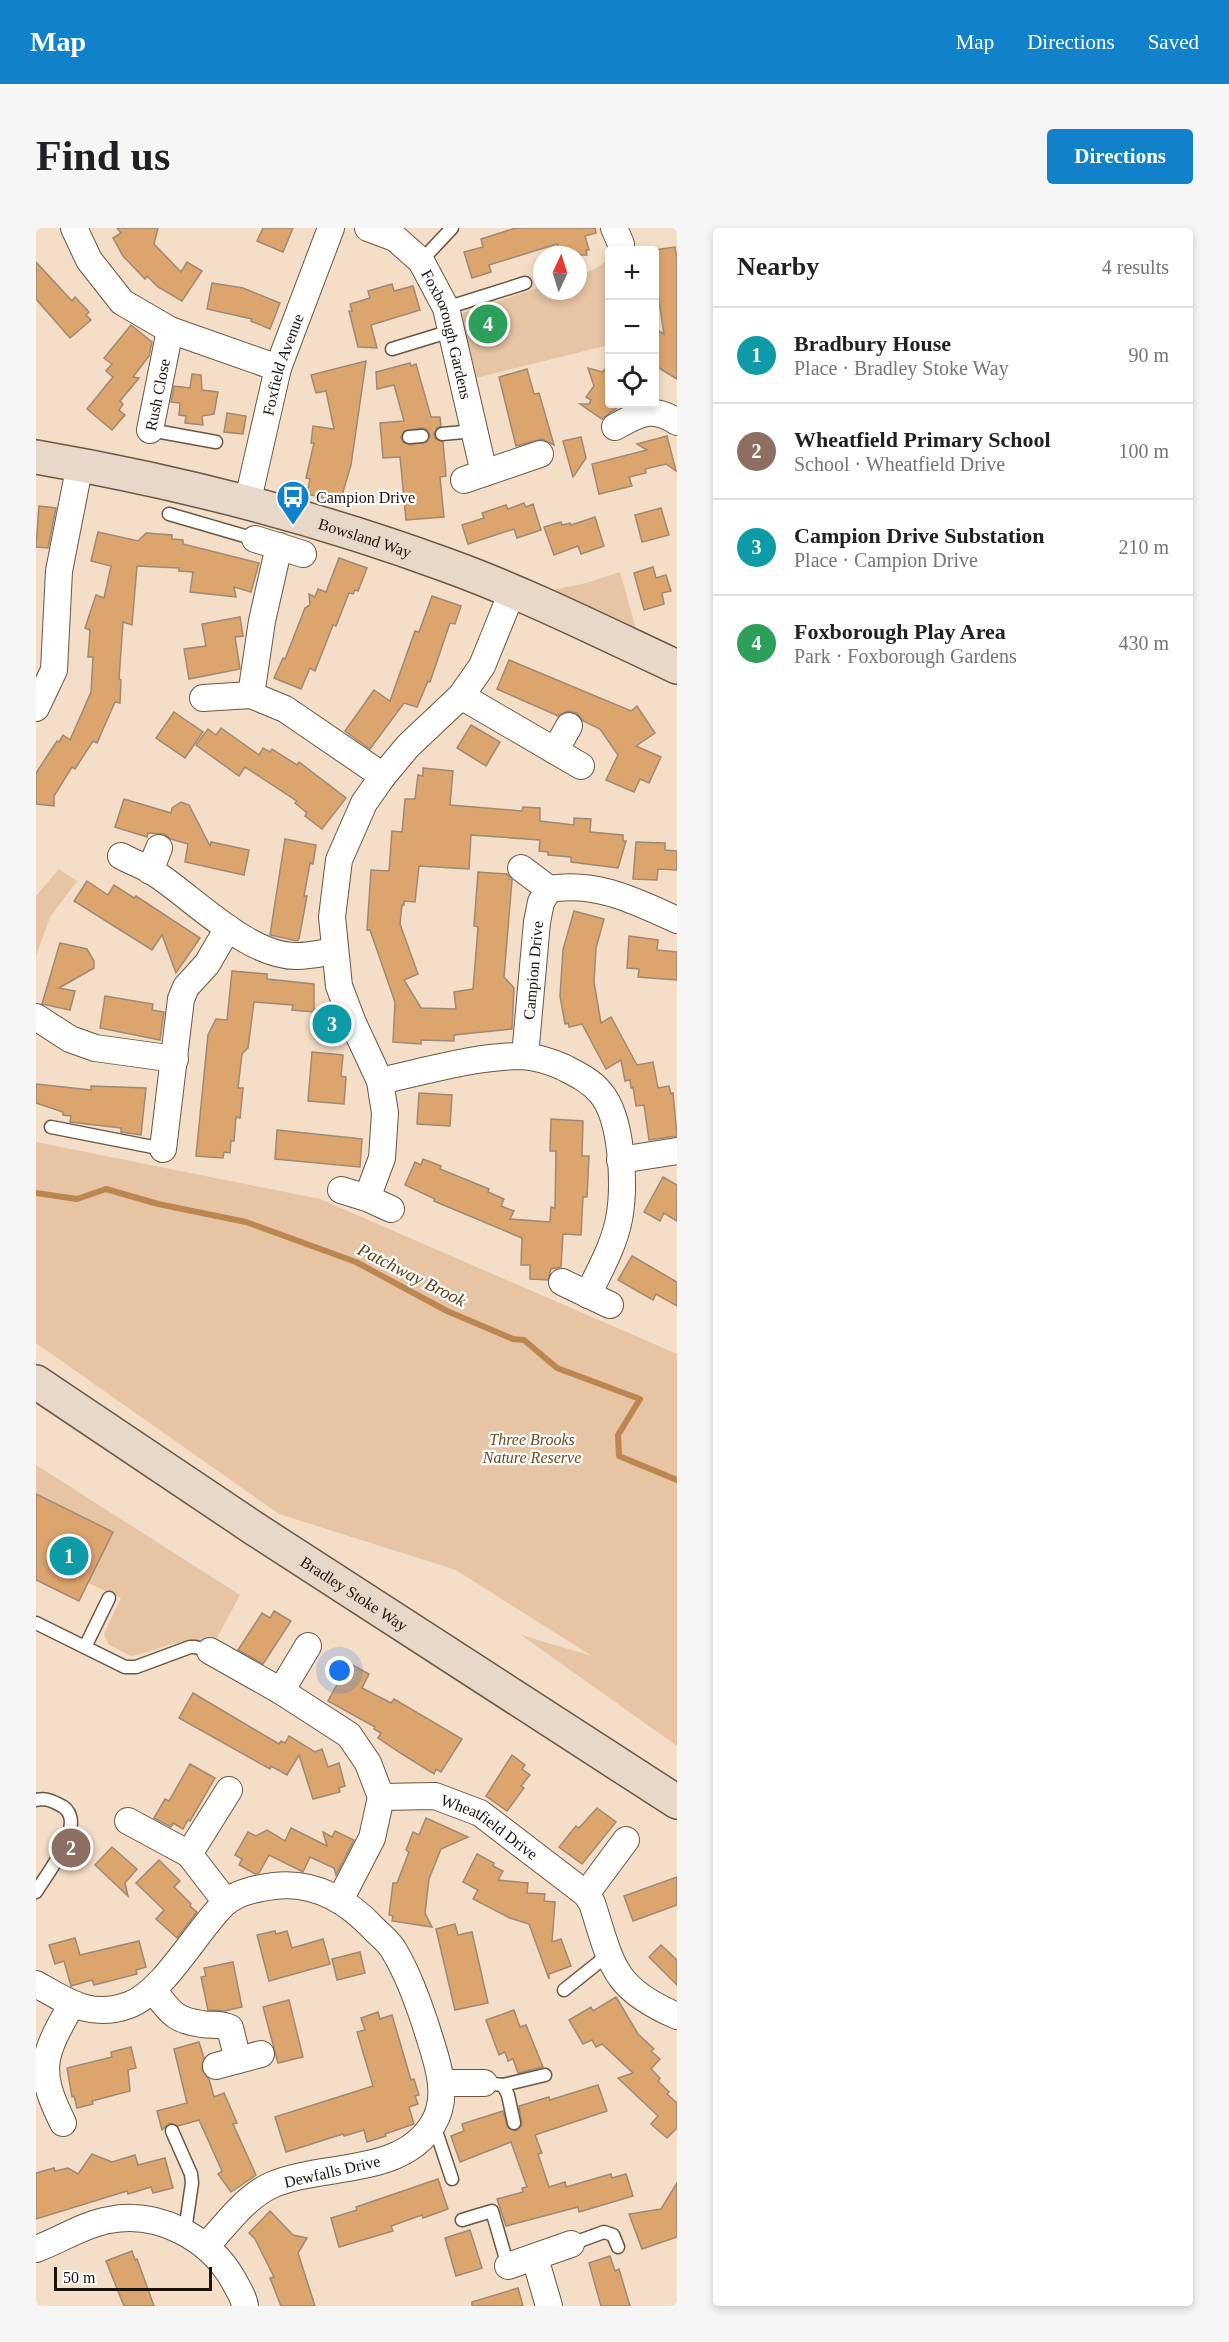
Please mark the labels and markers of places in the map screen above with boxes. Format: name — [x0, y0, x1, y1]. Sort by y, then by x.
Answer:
pin: 4 — [468, 302, 508, 346]
bus stop icon: Campion Drive — [275, 479, 311, 526]
place label: Campion Drive — [316, 489, 415, 507]
pin: 3 — [312, 1002, 352, 1046]
pin: 1 — [50, 1534, 88, 1578]
pin: 2 — [51, 1826, 90, 1870]

